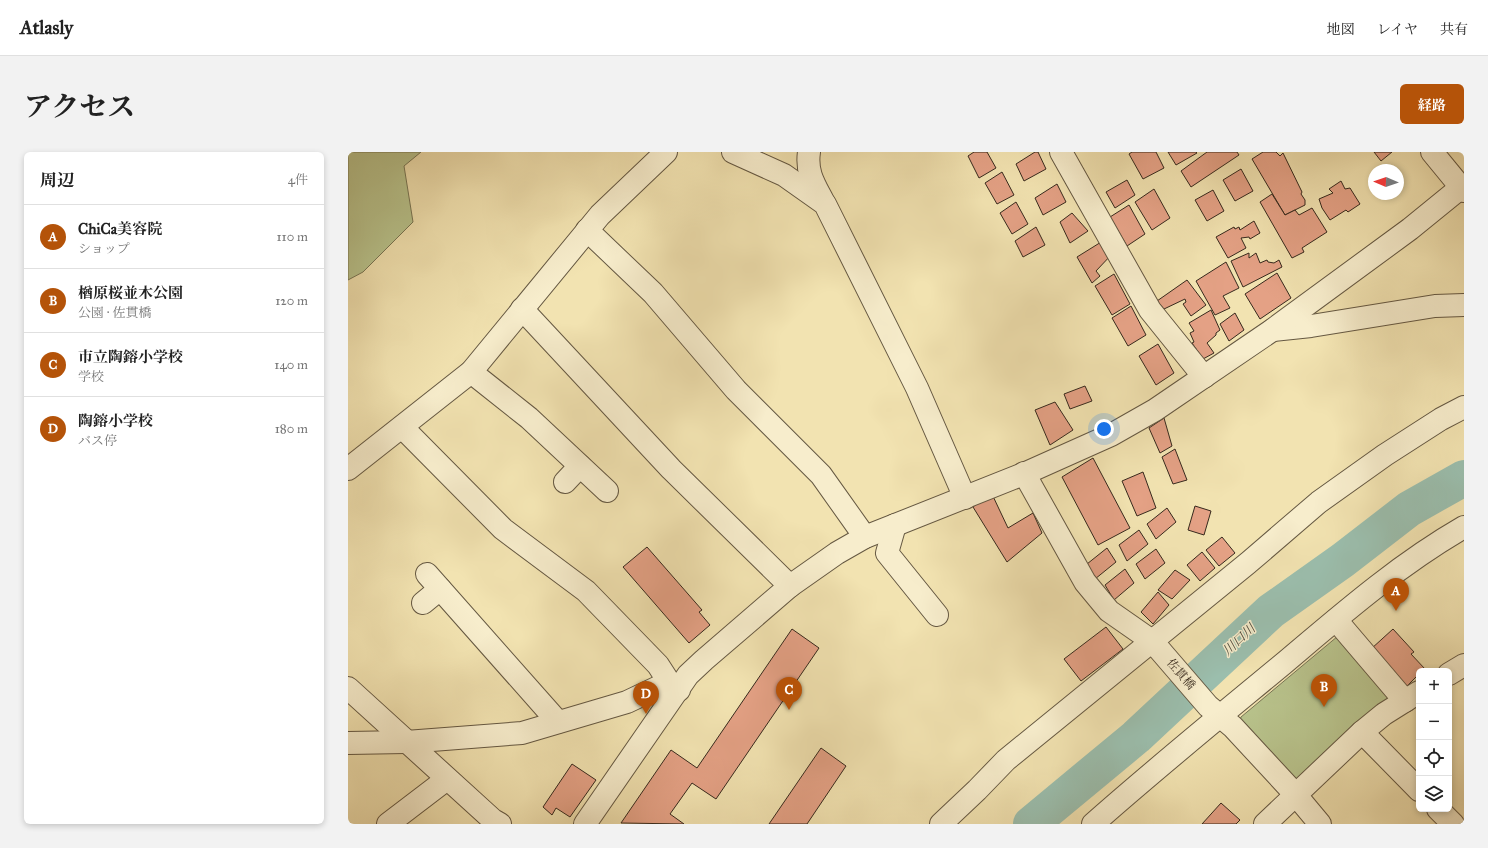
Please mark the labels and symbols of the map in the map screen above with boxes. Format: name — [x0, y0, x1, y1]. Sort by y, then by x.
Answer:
north arrow — [1368, 164, 1404, 200]
your location — [1094, 419, 1114, 439]
pin: A — [1383, 578, 1409, 611]
water label: 川口川 — [1219, 619, 1260, 659]
street label: 佐貫橋 — [1164, 656, 1198, 692]
pin: B — [1311, 674, 1337, 707]
pin: C — [776, 677, 802, 710]
pin: D — [633, 681, 659, 714]

